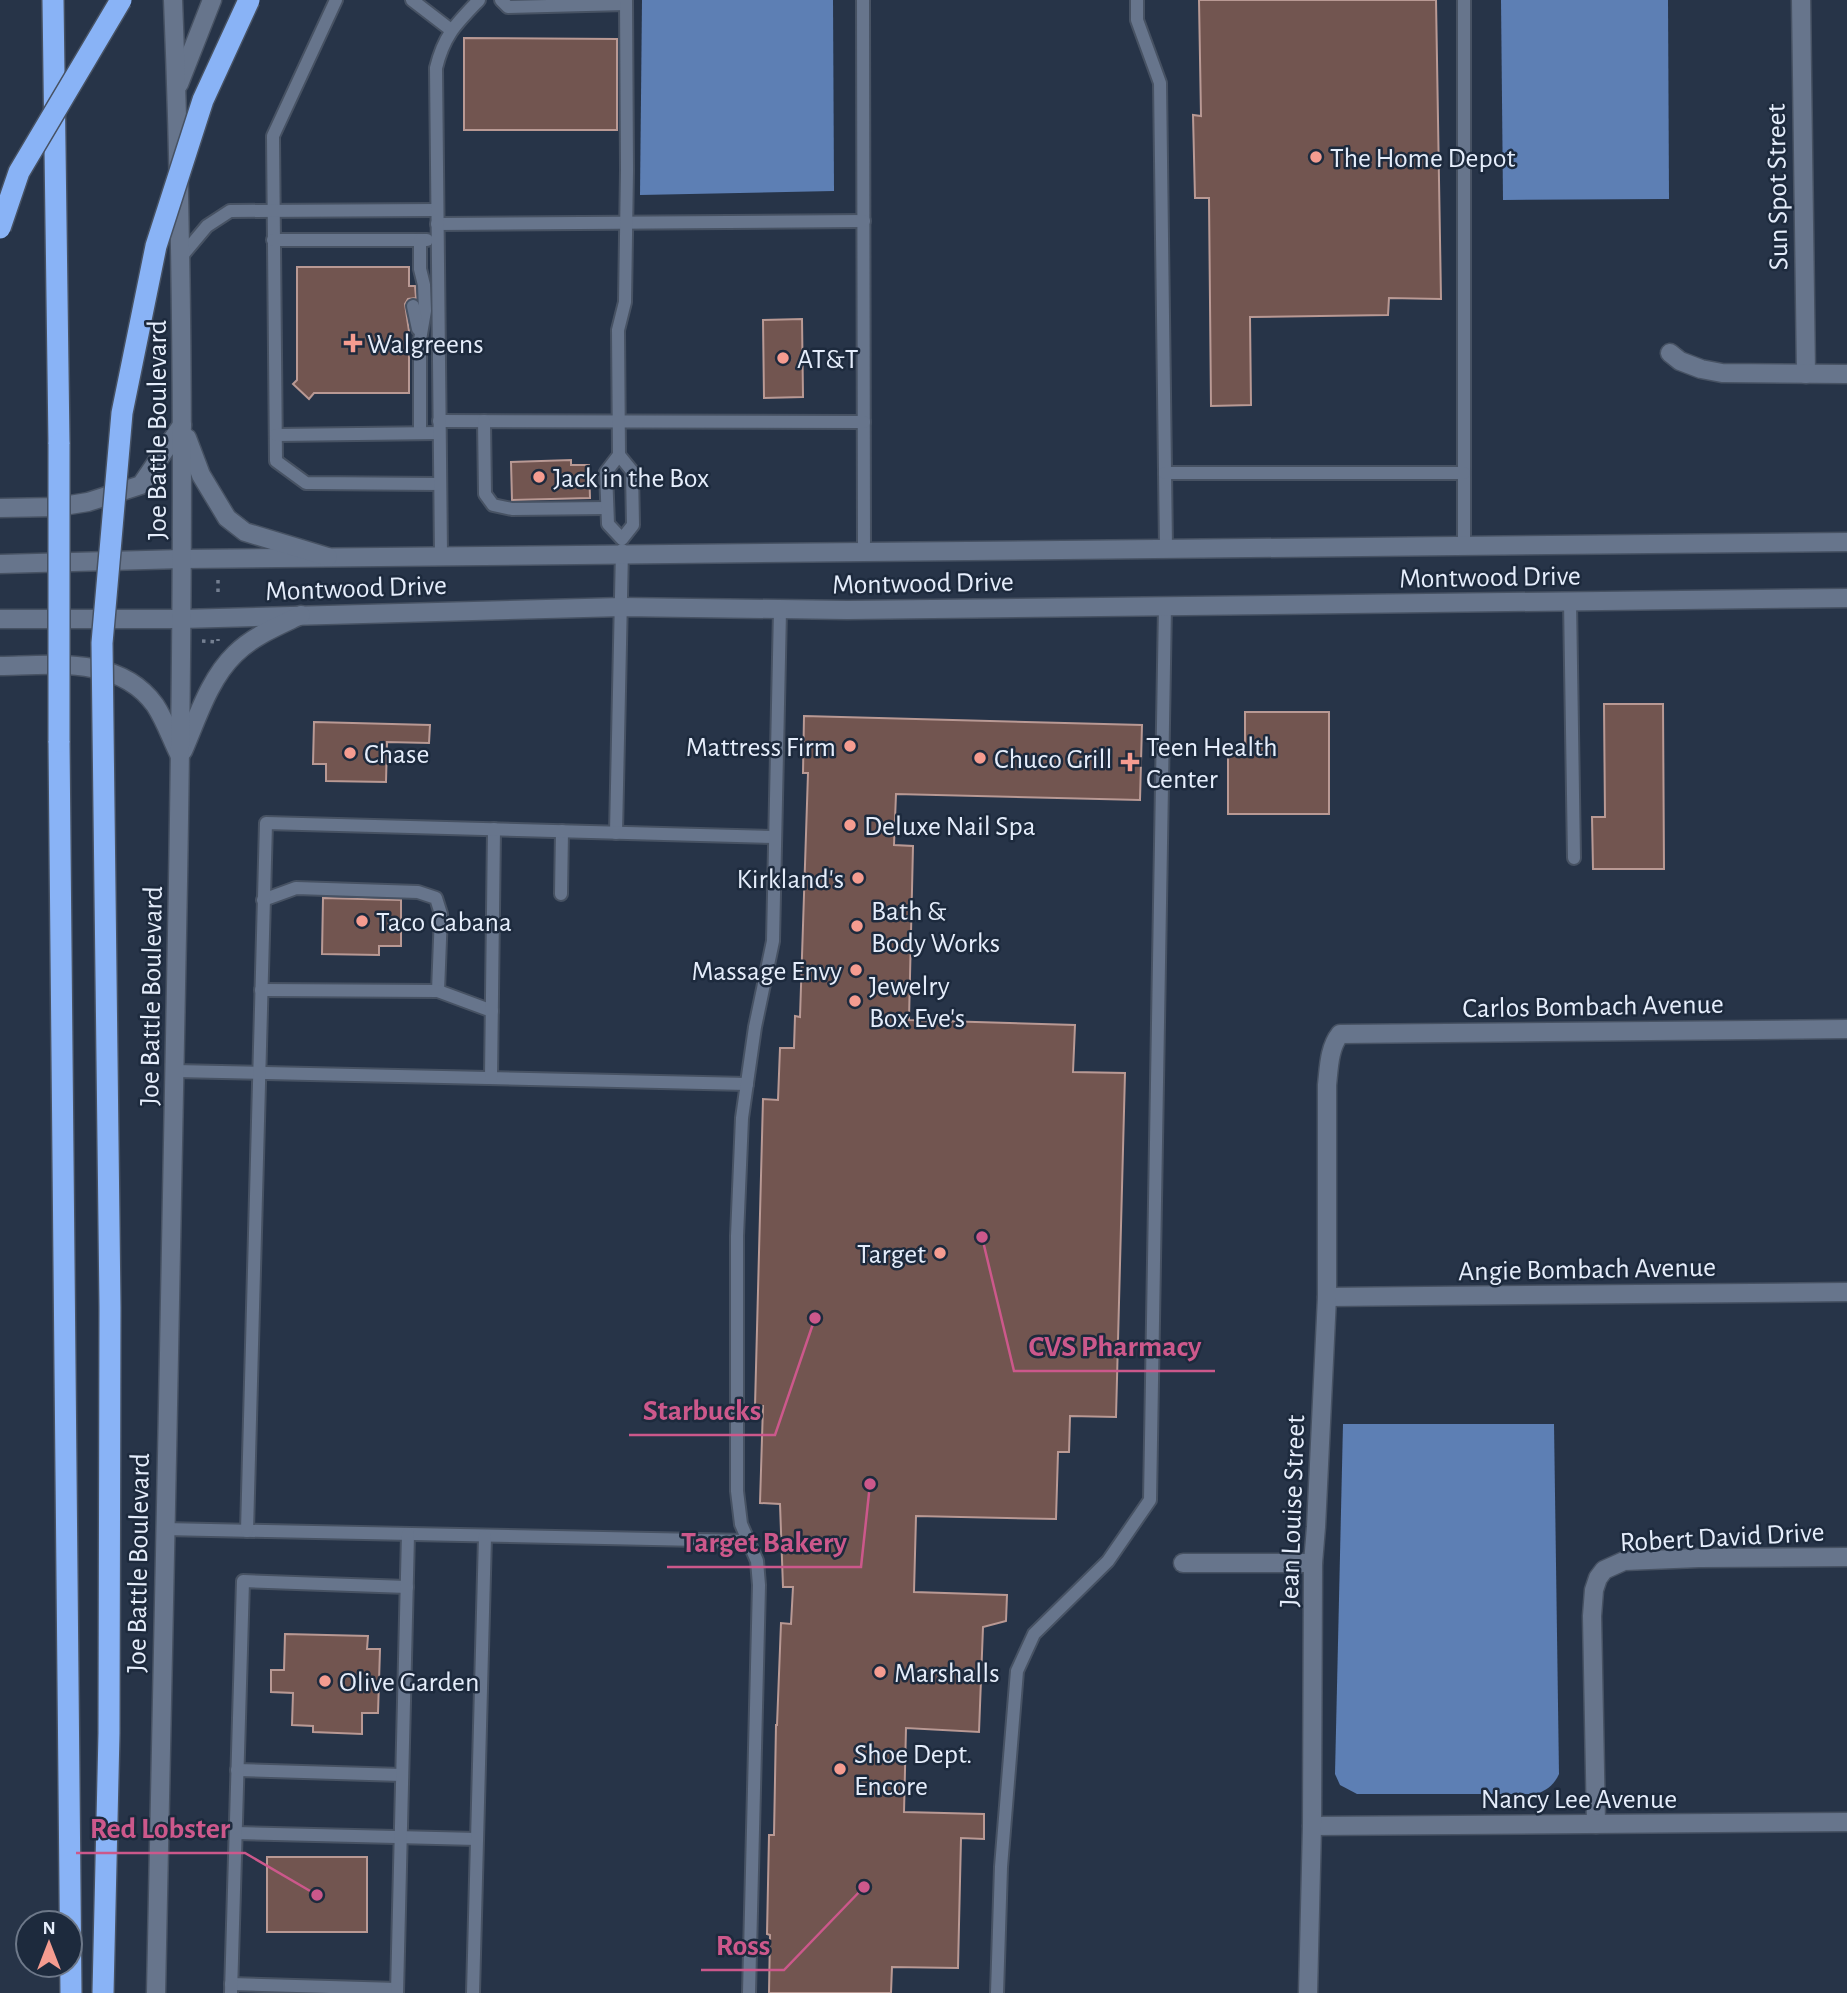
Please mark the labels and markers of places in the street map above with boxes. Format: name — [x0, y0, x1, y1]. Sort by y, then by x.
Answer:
place label: The Home Depot — [1330, 145, 1516, 173]
marker: The Home Depot — [1308, 149, 1324, 165]
place label: Walgreens — [367, 331, 484, 359]
marker: Walgreens — [345, 335, 361, 351]
place label: AT&T — [797, 346, 859, 374]
marker: AT&T — [775, 350, 791, 366]
place label: Jack in the Box — [553, 465, 709, 493]
marker: Jack in the Box — [531, 469, 547, 485]
place label: Mattress Firm — [686, 734, 836, 762]
place label: Teen Health Center — [1146, 734, 1278, 794]
marker: Mattress Firm — [842, 738, 858, 754]
place label: Chase — [364, 741, 429, 769]
marker: Chase — [342, 745, 358, 761]
place label: Chuco Grill — [994, 746, 1112, 774]
marker: Chuco Grill — [972, 750, 988, 766]
marker: Teen Health Center — [1120, 752, 1140, 772]
place label: Deluxe Nail Spa — [864, 813, 1036, 841]
marker: Deluxe Nail Spa — [842, 817, 858, 833]
place label: Kirkland's — [737, 866, 844, 894]
marker: Kirkland's — [850, 870, 866, 886]
place label: Bath & Body Works — [871, 898, 1000, 958]
place label: Taco Cabana — [376, 909, 512, 937]
marker: Taco Cabana — [354, 913, 370, 929]
marker: Bath & Body Works — [849, 918, 865, 934]
place label: Massage Envy — [691, 958, 842, 986]
marker: Massage Envy — [848, 962, 864, 978]
place label: Jewelry Box Eve's — [869, 973, 965, 1033]
marker: Jewelry Box Eve's — [847, 993, 863, 1009]
place label: Target — [857, 1241, 926, 1269]
marker: Target — [932, 1245, 948, 1261]
callout: CVS Pharmacy — [1014, 1320, 1215, 1371]
callout: Starbucks — [629, 1384, 775, 1435]
callout: Target Bakery — [667, 1516, 861, 1567]
place label: Marshalls — [894, 1660, 1000, 1688]
marker: Marshalls — [872, 1664, 888, 1680]
place label: Olive Garden — [339, 1669, 479, 1697]
marker: Olive Garden — [317, 1673, 333, 1689]
place label: Shoe Dept. Encore — [854, 1741, 973, 1801]
marker: Shoe Dept. Encore — [832, 1761, 848, 1777]
callout: Red Lobster — [76, 1802, 245, 1853]
callout: Ross — [701, 1919, 784, 1970]

